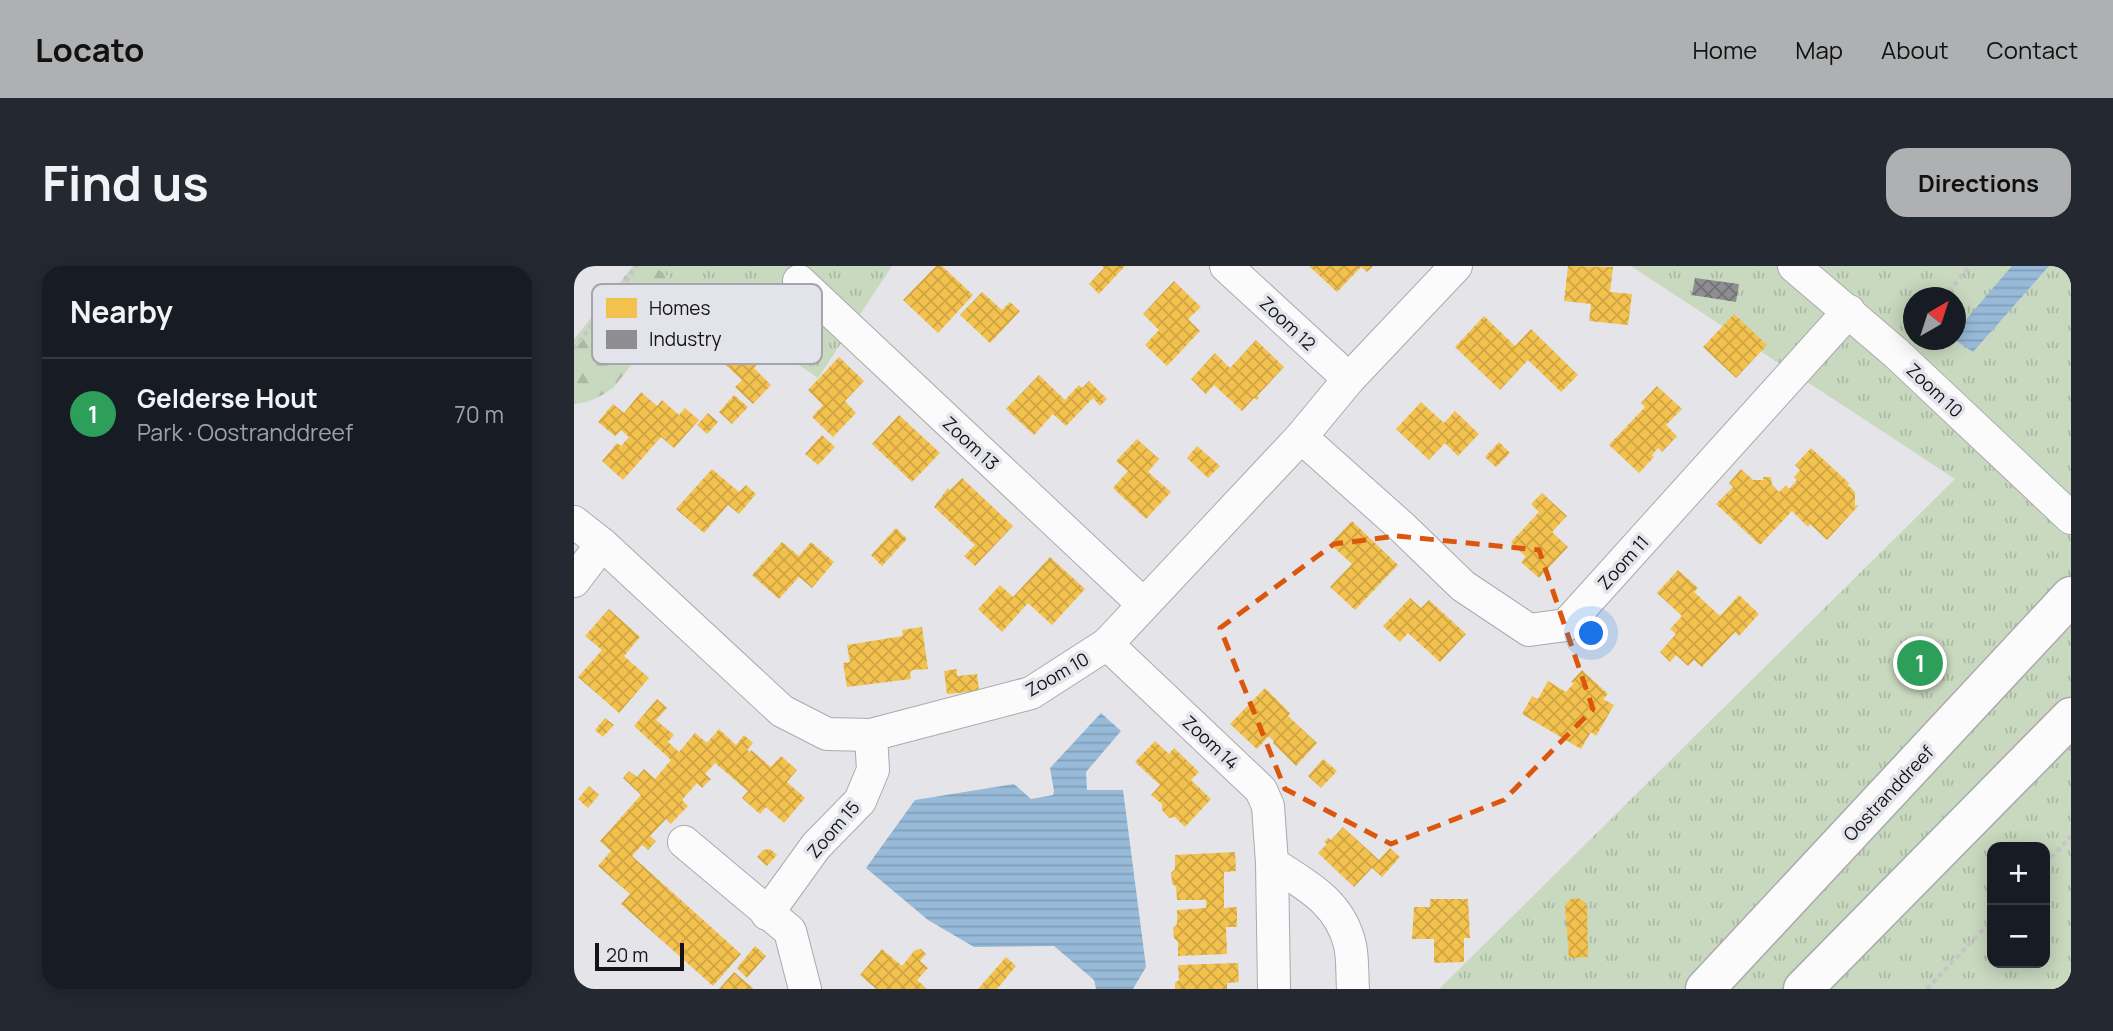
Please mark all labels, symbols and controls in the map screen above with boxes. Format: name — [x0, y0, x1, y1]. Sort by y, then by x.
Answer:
text: Locato — [35, 27, 145, 72]
text: Home — [1692, 33, 1757, 66]
text: Map — [1795, 33, 1843, 66]
text: About — [1881, 33, 1949, 66]
text: Contact — [1987, 33, 2078, 66]
button: Directions — [1886, 148, 2071, 217]
text: Find us — [42, 149, 209, 216]
legend — [592, 284, 822, 364]
north arrow — [1903, 287, 1966, 350]
text: Nearby — [70, 291, 173, 332]
street label: Zoom 12 — [1255, 291, 1321, 355]
text: Homes — [649, 295, 710, 321]
text: Industry — [649, 326, 722, 352]
street label: Zoom 10 — [1902, 358, 1968, 422]
text: Gelderse Hout — [137, 380, 318, 416]
text: 1 — [88, 398, 98, 430]
text: 70 m — [454, 398, 504, 430]
street label: Zoom 13 — [938, 411, 1004, 475]
text: Park · Oostranddreef — [137, 416, 353, 448]
street label: Zoom 11 — [1592, 530, 1654, 594]
your location — [1574, 616, 1608, 650]
pin: 1 — [1897, 637, 1943, 689]
street label: Zoom 10 — [1021, 646, 1093, 702]
street label: Zoom 14 — [1178, 710, 1244, 774]
street label: Oostranddreef — [1838, 740, 1939, 846]
street label: Zoom 15 — [801, 795, 865, 863]
map controls — [1987, 842, 2050, 968]
button: + — [1987, 842, 2050, 905]
button: − — [1987, 905, 2050, 968]
scale bar — [595, 940, 684, 972]
text: 20 m — [606, 942, 648, 968]

